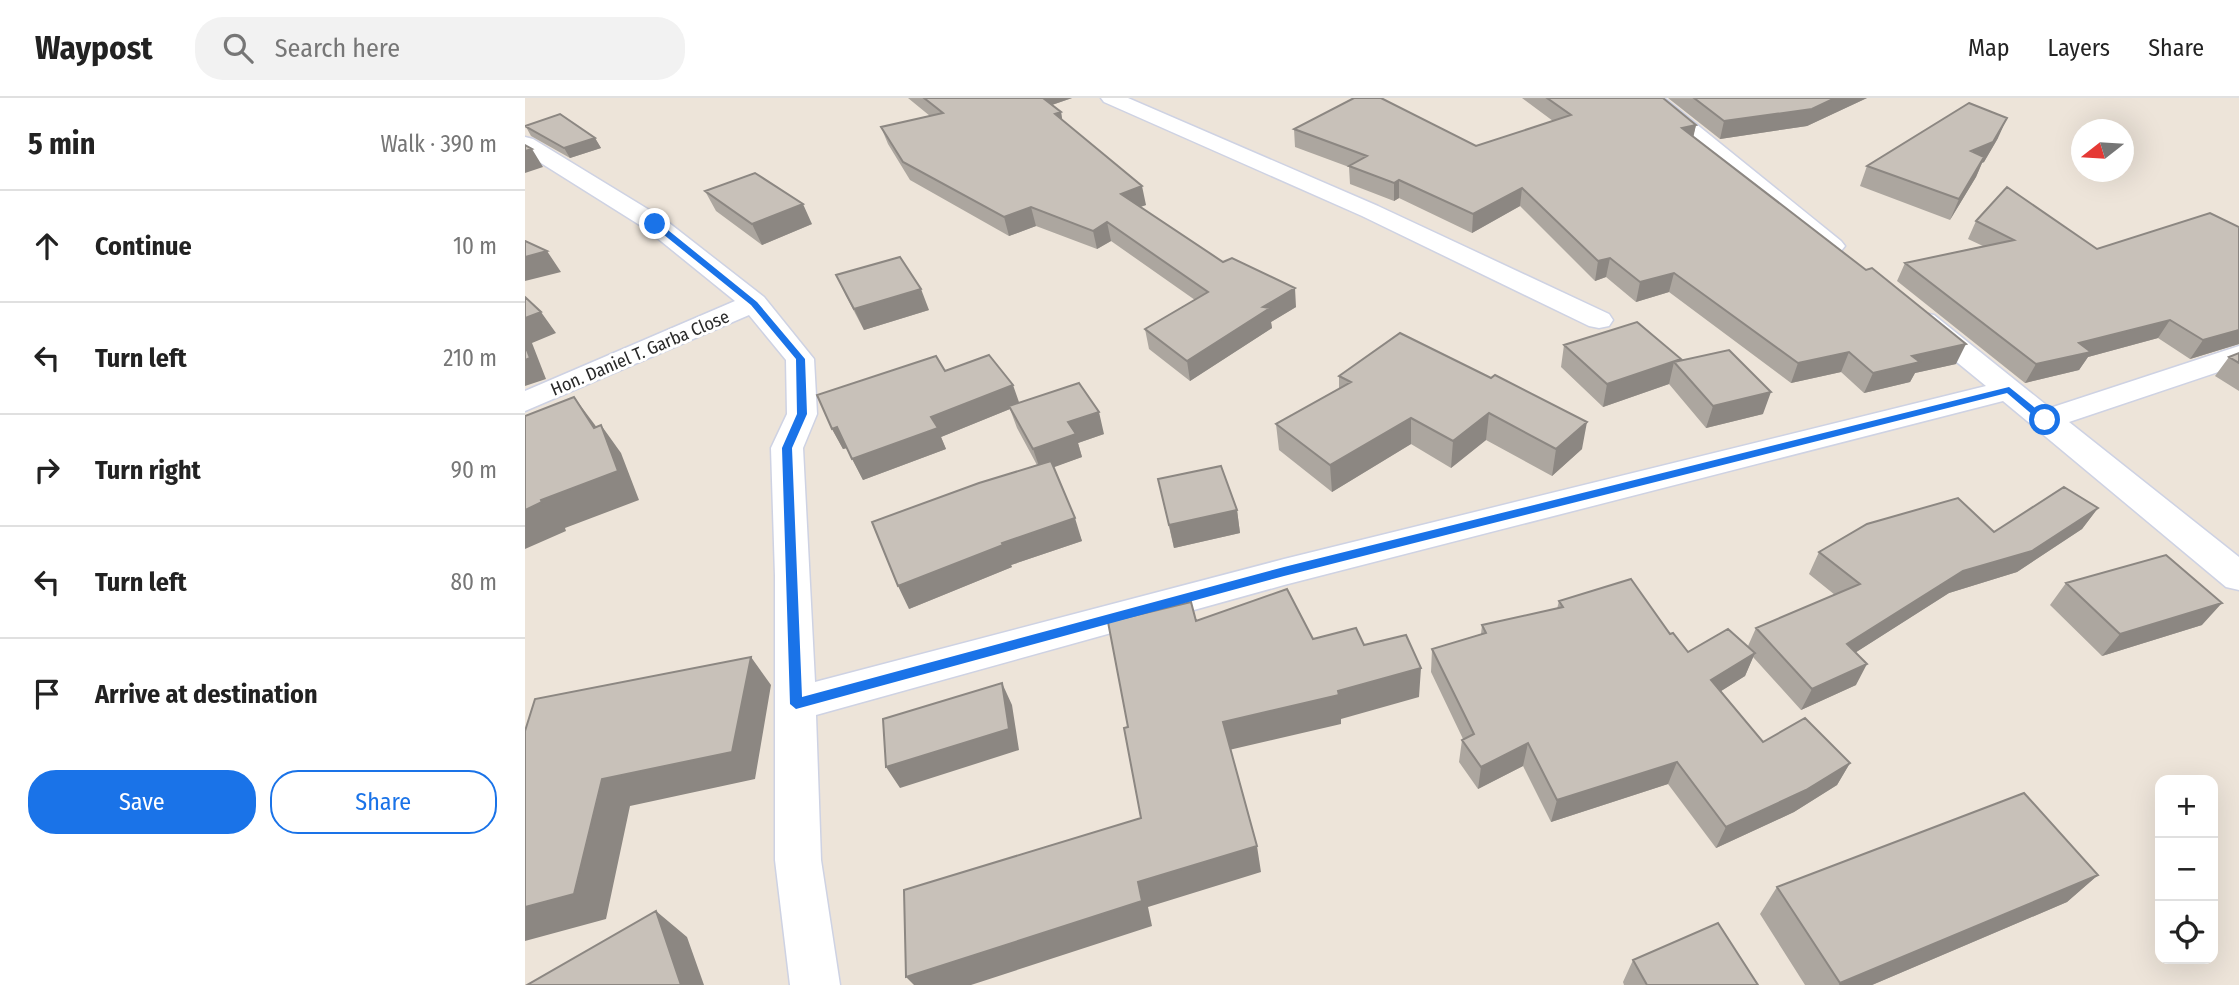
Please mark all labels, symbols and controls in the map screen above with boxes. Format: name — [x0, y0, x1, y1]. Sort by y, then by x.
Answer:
search box — [195, 17, 685, 80]
text: Waypost — [35, 28, 153, 68]
icon: search — [219, 29, 257, 67]
text: Search here — [275, 33, 400, 64]
text: Map — [1968, 34, 2010, 62]
text: Layers — [2048, 34, 2110, 62]
text: Share — [2148, 34, 2204, 62]
north arrow — [2071, 119, 2134, 182]
text: 5 min — [28, 126, 95, 162]
text: Walk · 390 m — [381, 130, 497, 158]
route end — [639, 208, 670, 239]
icon: ahead — [28, 227, 66, 265]
text: Continue — [95, 231, 192, 262]
text: 10 m — [453, 232, 497, 260]
street label: Hon. Daniel T. Garba Close — [547, 305, 733, 401]
icon: left — [28, 339, 66, 377]
text: Turn left — [95, 343, 187, 374]
text: 210 m — [443, 344, 497, 372]
route start — [2029, 404, 2060, 435]
icon: right — [28, 451, 66, 489]
text: Turn right — [95, 455, 201, 486]
text: 90 m — [451, 456, 497, 484]
icon: left — [28, 563, 66, 601]
text: Turn left — [95, 567, 187, 598]
text: 80 m — [450, 568, 497, 596]
icon: arrive — [28, 675, 66, 713]
text: Arrive at destination — [95, 679, 318, 710]
button: Save — [28, 770, 256, 834]
button: Share — [270, 770, 497, 834]
map controls — [2155, 775, 2218, 964]
button: + — [2155, 775, 2218, 838]
button: − — [2155, 838, 2218, 901]
button: locate — [2155, 901, 2218, 964]

